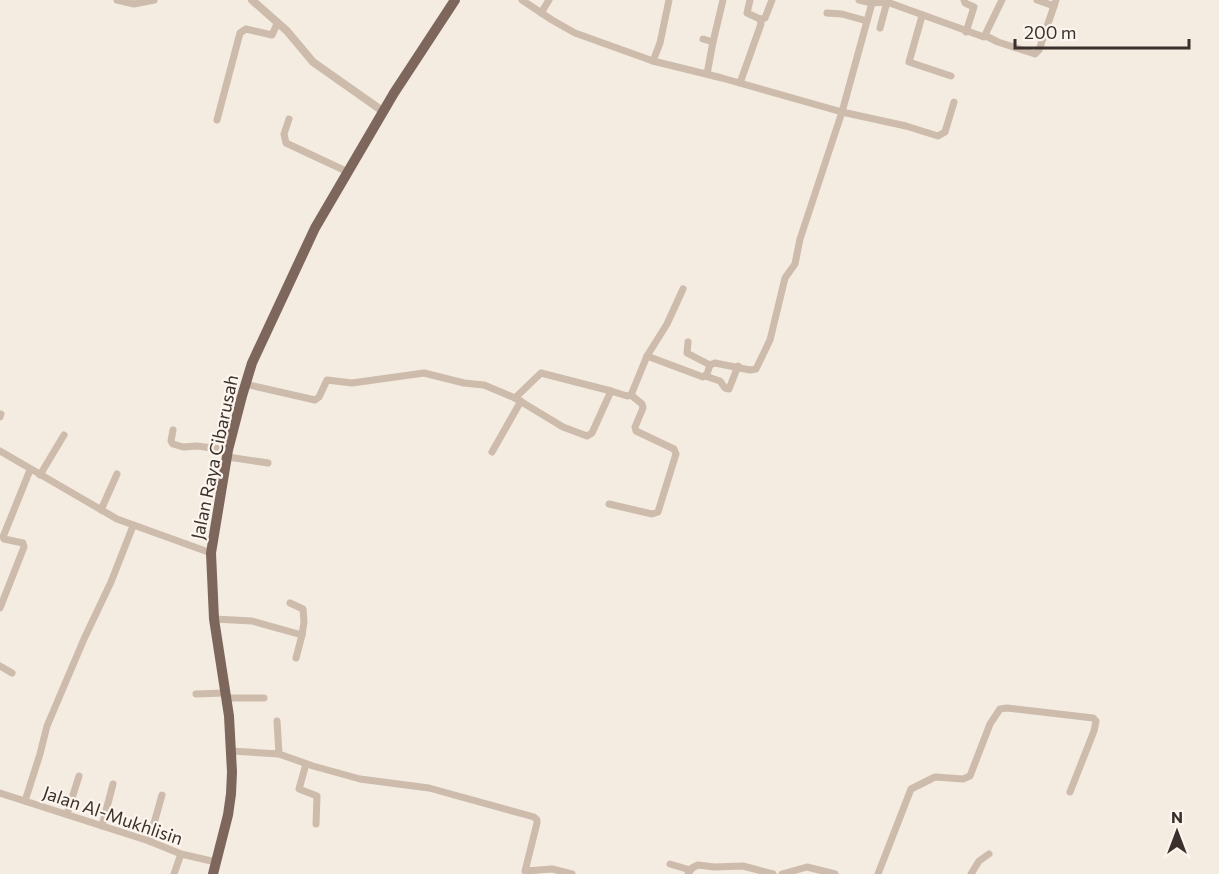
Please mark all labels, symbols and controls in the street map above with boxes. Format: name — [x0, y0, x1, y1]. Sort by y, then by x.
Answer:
scale bar — [1015, 12, 1189, 50]
text: 200 m — [1024, 21, 1077, 43]
street label: Jalan Raya Cibarusah — [186, 373, 242, 541]
street label: Jalan Al-Mukhlisin — [40, 781, 186, 849]
north arrow — [1147, 802, 1207, 862]
text: N — [1171, 807, 1183, 826]

